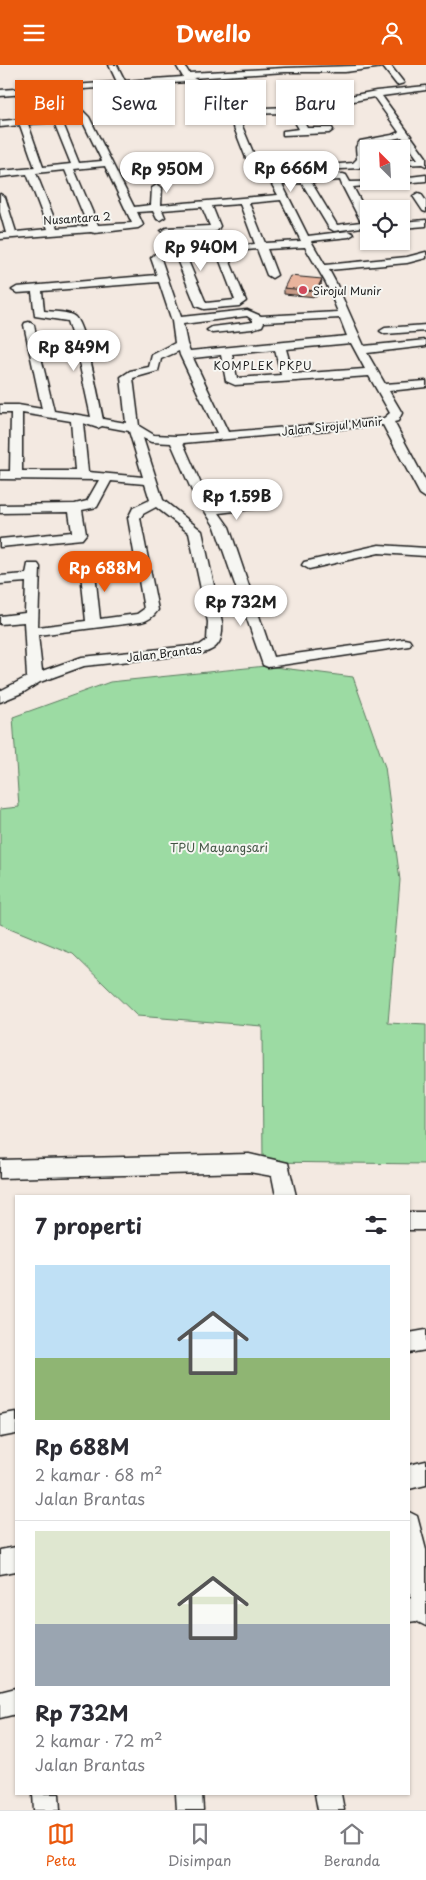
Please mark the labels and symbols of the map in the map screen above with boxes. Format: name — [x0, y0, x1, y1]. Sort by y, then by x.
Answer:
north arrow — [360, 140, 410, 190]
pin: Rp 950M — [121, 151, 213, 194]
pin: Rp 666M — [245, 151, 337, 193]
street label: Nusantara 2 — [43, 207, 112, 229]
pin: Rp 940M — [155, 229, 247, 272]
place label: Sirojul Munir — [313, 282, 381, 299]
marker: Sirojul Munir — [297, 284, 309, 296]
pin: Rp 849M — [28, 329, 120, 372]
district label: KOMPLEK PKPU — [213, 357, 313, 374]
street label: Jalan Sirojul Munir — [281, 412, 383, 440]
pin: Rp 1.59B — [185, 479, 289, 521]
pin: Rp 688M — [59, 551, 151, 593]
pin: Rp 732M — [195, 585, 287, 627]
street label: Jalan Brantas — [125, 640, 203, 666]
park label: TPU Mayangsari — [170, 838, 268, 856]

